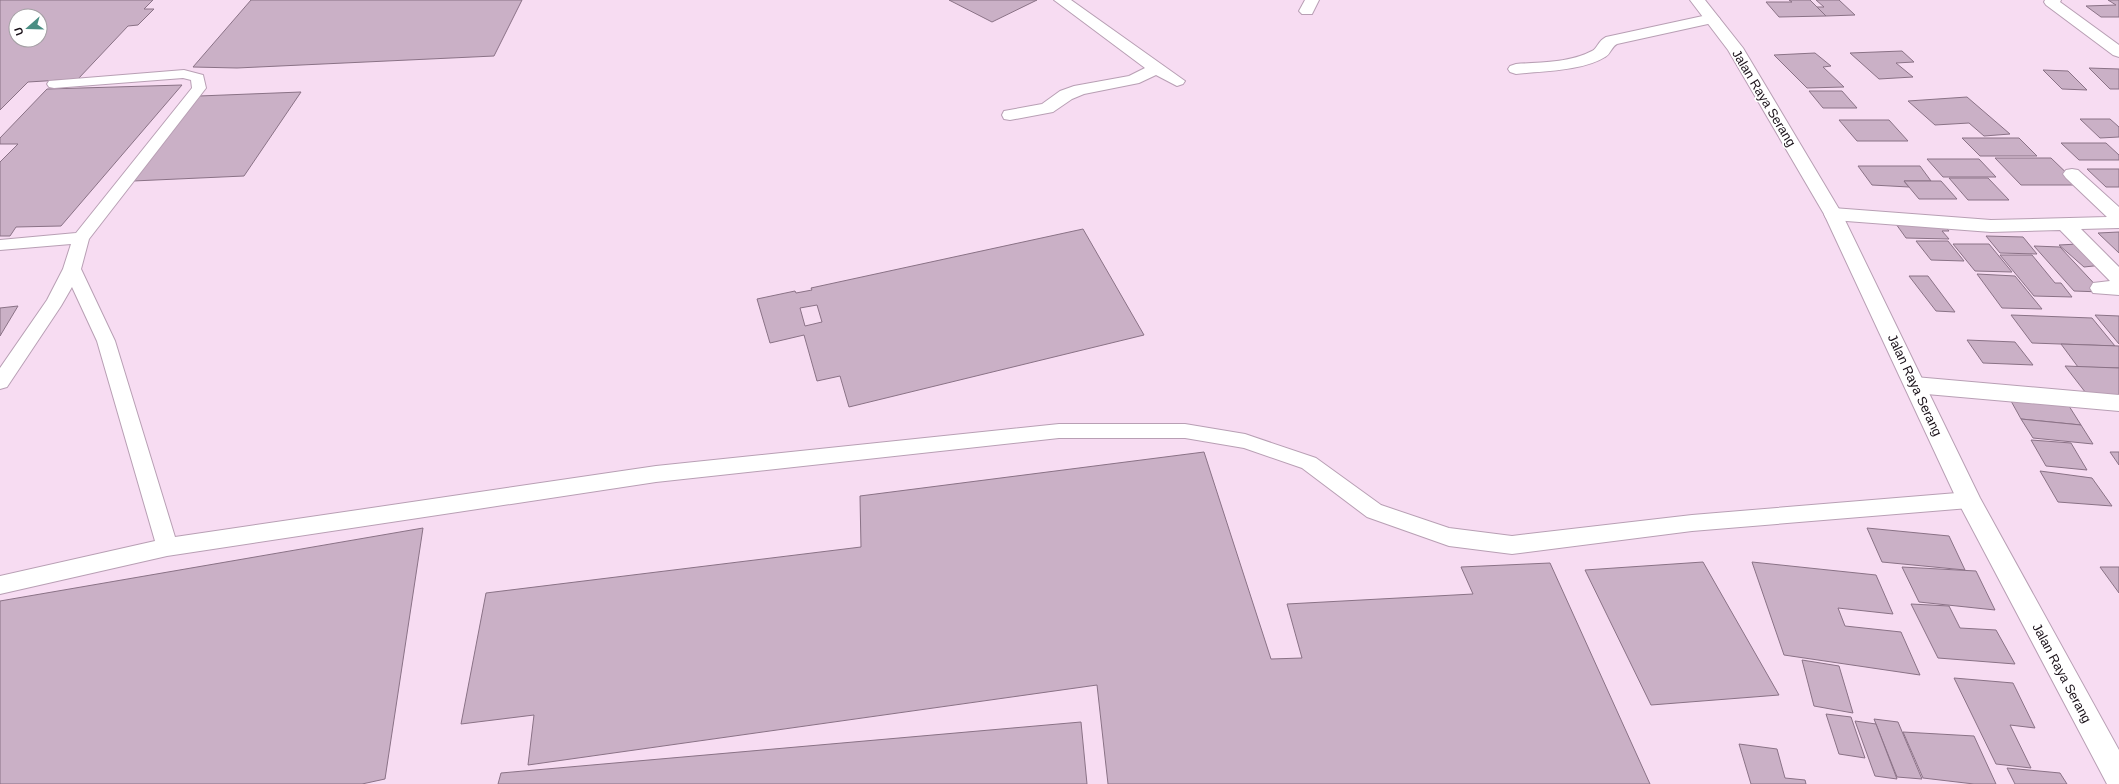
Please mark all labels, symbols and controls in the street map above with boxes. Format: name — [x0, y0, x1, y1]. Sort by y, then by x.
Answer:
north arrow — [8, 8, 48, 48]
text: U — [12, 26, 26, 37]
street label: Jalan Raya Serang — [1729, 47, 1799, 149]
street label: Jalan Raya Serang — [1885, 332, 1945, 438]
street label: Jalan Raya Serang — [2029, 621, 2095, 725]

